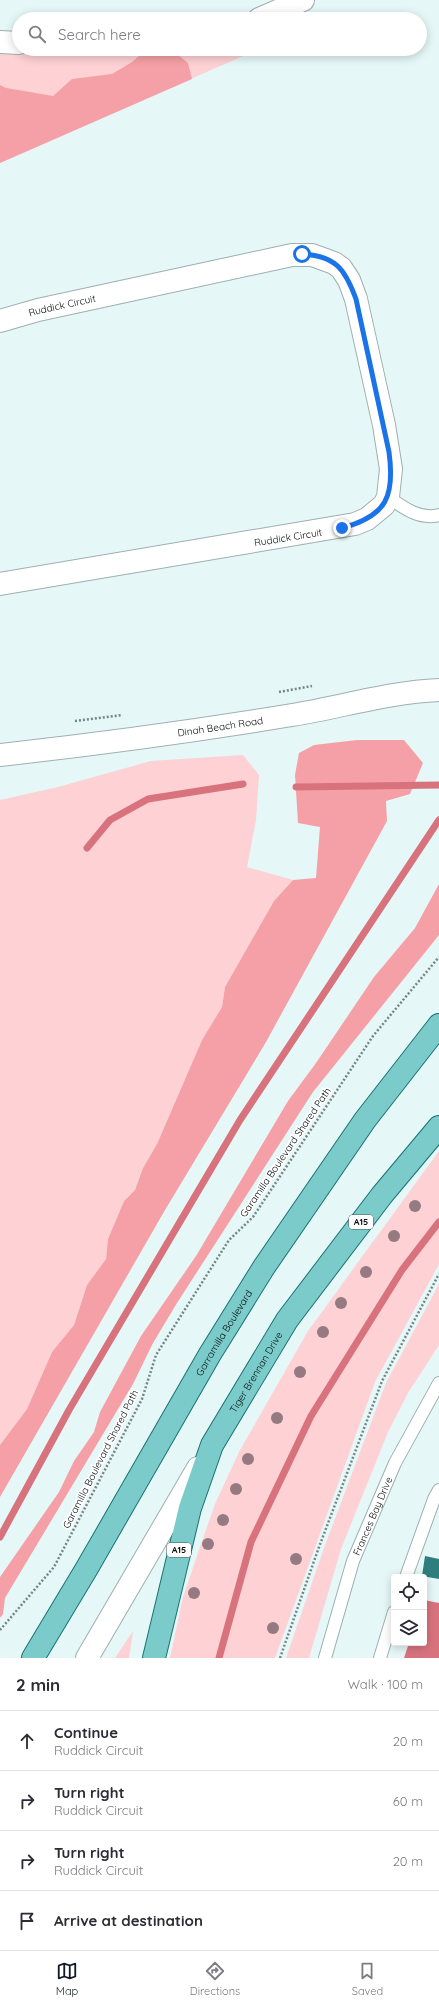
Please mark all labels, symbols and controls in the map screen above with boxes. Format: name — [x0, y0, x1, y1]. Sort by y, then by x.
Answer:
search box — [12, 12, 427, 56]
icon: search — [26, 23, 48, 45]
text: Search here — [58, 25, 141, 44]
route start — [293, 245, 311, 263]
street label: Ruddick Circuit — [27, 292, 97, 319]
route end — [333, 519, 351, 537]
street label: Ruddick Circuit — [253, 526, 324, 549]
street label: Dinah Beach Road — [177, 714, 264, 739]
street label: Garamilla Boulevard Shared Path — [237, 1085, 334, 1220]
road number: A15 — [349, 1215, 373, 1229]
street label: Garramilla Boulevard — [193, 1288, 255, 1378]
street label: Tiger Brennan Drive — [227, 1329, 286, 1415]
street label: Garamilla Boulevard Shared Path — [60, 1388, 141, 1531]
street label: Frances Bay Drive — [350, 1474, 396, 1558]
road number: A15 — [167, 1543, 191, 1557]
map controls — [391, 1574, 427, 1646]
button: locate — [391, 1574, 427, 1610]
button: layers — [391, 1610, 427, 1646]
text: 2 min — [16, 1674, 60, 1695]
text: Walk · 100 m — [347, 1676, 423, 1692]
text: Continue — [54, 1723, 118, 1742]
icon: ahead — [16, 1730, 38, 1752]
text: 20 m — [393, 1733, 423, 1749]
text: Ruddick Circuit — [54, 1742, 143, 1758]
text: Turn right — [54, 1783, 125, 1802]
icon: right — [16, 1790, 38, 1812]
text: 60 m — [393, 1793, 423, 1809]
text: Ruddick Circuit — [54, 1802, 143, 1818]
text: Turn right — [54, 1843, 125, 1862]
icon: right — [16, 1850, 38, 1872]
text: 20 m — [393, 1853, 423, 1869]
text: Ruddick Circuit — [54, 1862, 143, 1878]
icon: arrive — [16, 1910, 38, 1932]
text: Arrive at destination — [54, 1911, 203, 1930]
tab: Map — [56, 1960, 78, 1998]
tab: Directions — [190, 1960, 240, 1998]
tab: Saved — [352, 1960, 383, 1998]

